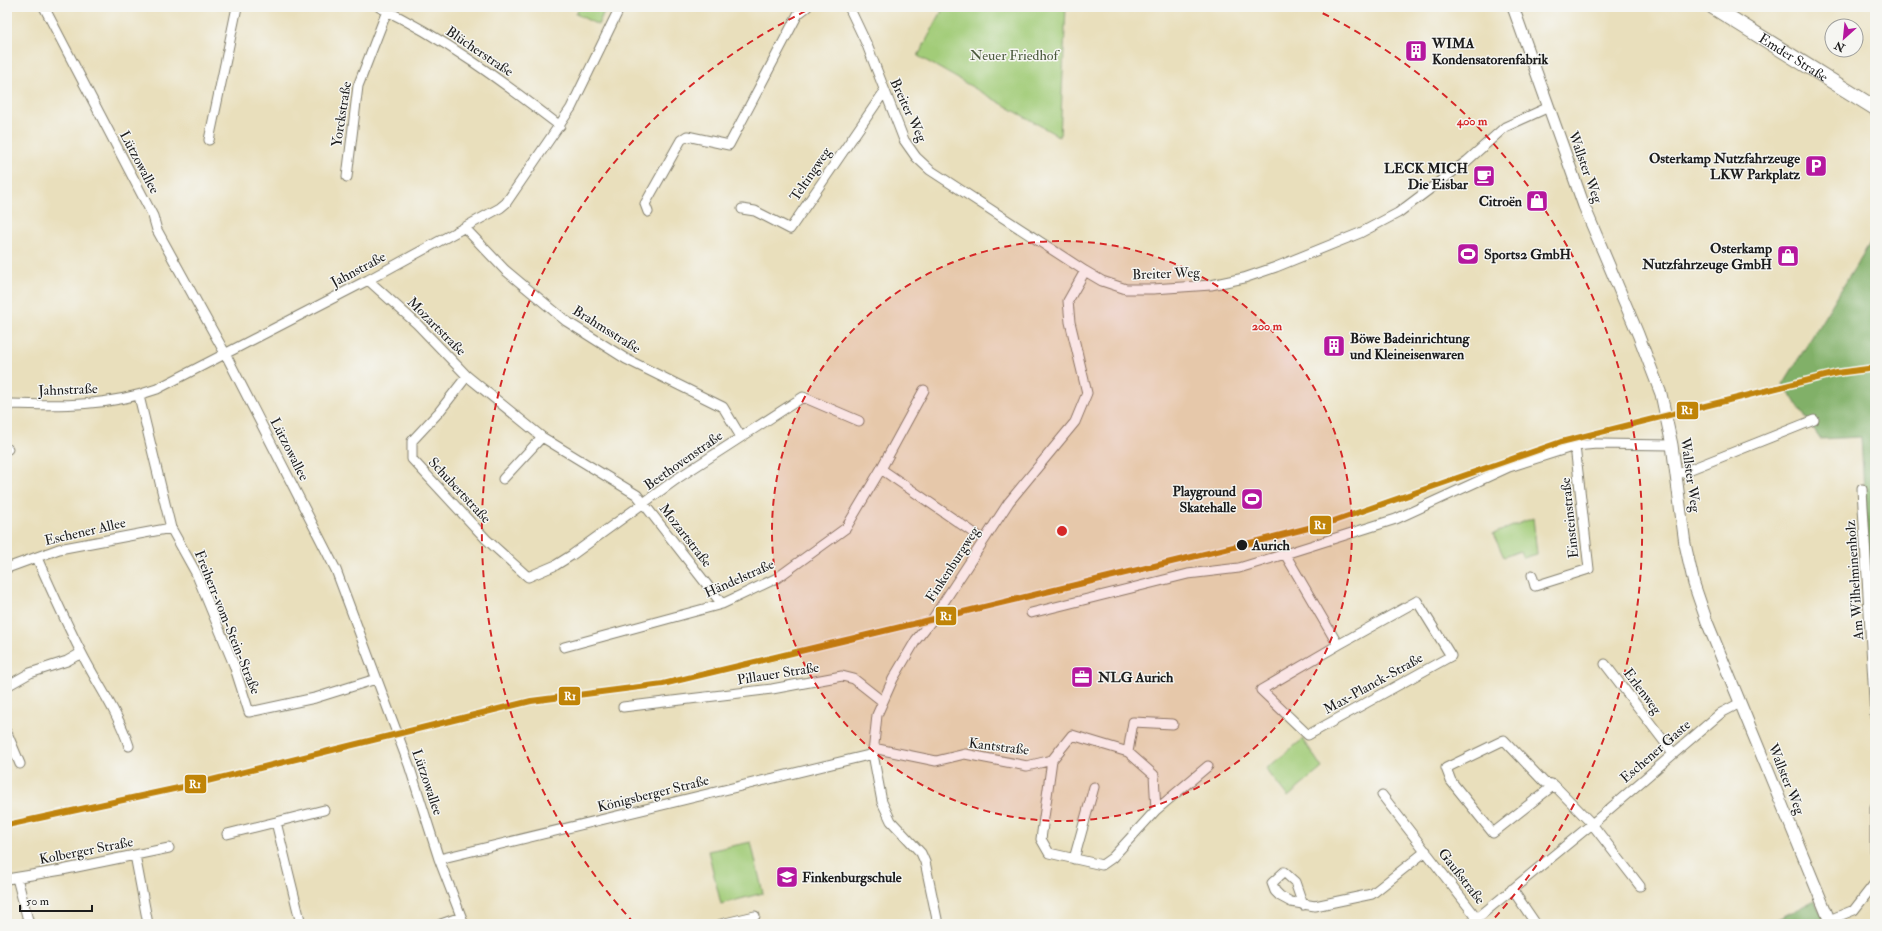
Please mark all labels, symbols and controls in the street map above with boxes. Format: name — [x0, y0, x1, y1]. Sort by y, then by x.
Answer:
north arrow — [1824, 18, 1864, 58]
street label: Blücherstraße — [443, 23, 517, 80]
street label: Emder Straße — [1756, 30, 1831, 86]
place label: WIMA Kondensatorenfabrik — [1431, 35, 1549, 68]
building icon: WIMA Kondensatorenfabrik — [1403, 38, 1429, 64]
text: N — [1831, 38, 1848, 55]
park label: Neuer Friedhof — [970, 47, 1060, 64]
street label: Breiter Weg — [886, 76, 931, 146]
street label: Yorckstraße — [328, 80, 355, 148]
text: 400 m — [1456, 114, 1488, 129]
street label: Lützowallee — [116, 128, 163, 197]
street label: Wallster Weg — [1564, 128, 1607, 206]
street label: Teltingweg — [786, 143, 835, 205]
place label: Osterkamp Nutzfahrzeuge LKW Parkplatz — [1649, 150, 1800, 184]
parking icon: Osterkamp Nutzfahrzeuge LKW Parkplatz — [1803, 153, 1829, 179]
place label: LECK MICH Die Eisbar — [1384, 160, 1469, 193]
cafe icon: LECK MICH Die Eisbar — [1471, 163, 1497, 189]
shop icon: Citroën — [1524, 188, 1550, 214]
place label: Citroën — [1479, 193, 1523, 210]
place label: Osterkamp Nutzfahrzeuge GmbH — [1641, 240, 1773, 274]
sports icon: Sports2 GmbH — [1455, 241, 1481, 267]
shop icon: Osterkamp Nutzfahrzeuge GmbH — [1775, 243, 1801, 269]
place label: Sports2 GmbH — [1484, 246, 1571, 264]
street label: Jahnstraße — [327, 248, 389, 291]
street label: Breiter Weg — [1132, 264, 1201, 283]
street label: Mozartstraße — [404, 293, 470, 359]
street label: Brahmsstraße — [570, 302, 644, 357]
text: 200 m — [1252, 319, 1283, 334]
place label: Böwe Badeinrichtung und Kleineisenwaren — [1349, 330, 1471, 363]
building icon: Böwe Badeinrichtung und Kleineisenwaren — [1321, 333, 1347, 359]
street label: Jahnstraße — [37, 380, 98, 399]
line badge: R1 — [1676, 401, 1699, 420]
text: R1 — [1681, 404, 1693, 417]
street label: Lützowallee — [266, 415, 313, 484]
street label: Beethovenstraße — [641, 427, 726, 494]
street label: Wallster Weg — [1677, 436, 1704, 515]
street label: Schubertstraße — [425, 454, 495, 527]
street label: Einsteinstraße — [1557, 477, 1582, 559]
place label: Playground Skatehalle — [1172, 483, 1236, 516]
sports icon: Playground Skatehalle — [1239, 486, 1265, 512]
street label: Mozartstraße — [656, 500, 716, 571]
street label: Eschener Allee — [43, 514, 127, 549]
line badge: R1 — [1309, 515, 1332, 535]
text: R1 — [1314, 519, 1326, 532]
street label: Am Wilhelminenholz — [1842, 519, 1867, 642]
street label: Finkenburgweg — [922, 522, 984, 605]
centre of rings — [1055, 524, 1069, 538]
place label: Aurich — [1251, 537, 1291, 554]
marker: Aurich — [1235, 538, 1249, 552]
street label: Freiherr-vom-Stein-Straße — [191, 548, 264, 697]
street label: Händelstraße — [702, 555, 777, 601]
line badge: R1 — [935, 606, 957, 626]
text: R1 — [940, 610, 952, 623]
street label: Max-Planck-Straße — [1321, 649, 1426, 718]
street label: Pillauer Straße — [736, 659, 820, 688]
office icon: NLG Aurich — [1069, 664, 1095, 690]
street label: Erlenweg — [1620, 665, 1666, 718]
place label: NLG Aurich — [1097, 669, 1174, 686]
line badge: R1 — [558, 686, 581, 706]
text: R1 — [564, 690, 576, 703]
street label: Eschener Gaste — [1617, 716, 1694, 787]
street label: Kantstraße — [968, 734, 1030, 759]
street label: Wallster Weg — [1764, 740, 1809, 818]
street label: Lützowallee — [408, 747, 447, 817]
street label: Königsberger Straße — [596, 771, 711, 816]
line badge: R1 — [184, 774, 207, 794]
text: R1 — [189, 778, 201, 791]
street label: Kolberger Straße — [38, 833, 135, 868]
street label: Gaußstraße — [1435, 845, 1489, 908]
school or university icon: Finkenburgschule — [774, 864, 800, 890]
place label: Finkenburgschule — [802, 869, 902, 887]
scale bar — [20, 887, 92, 913]
text: 50 m — [26, 894, 50, 909]

